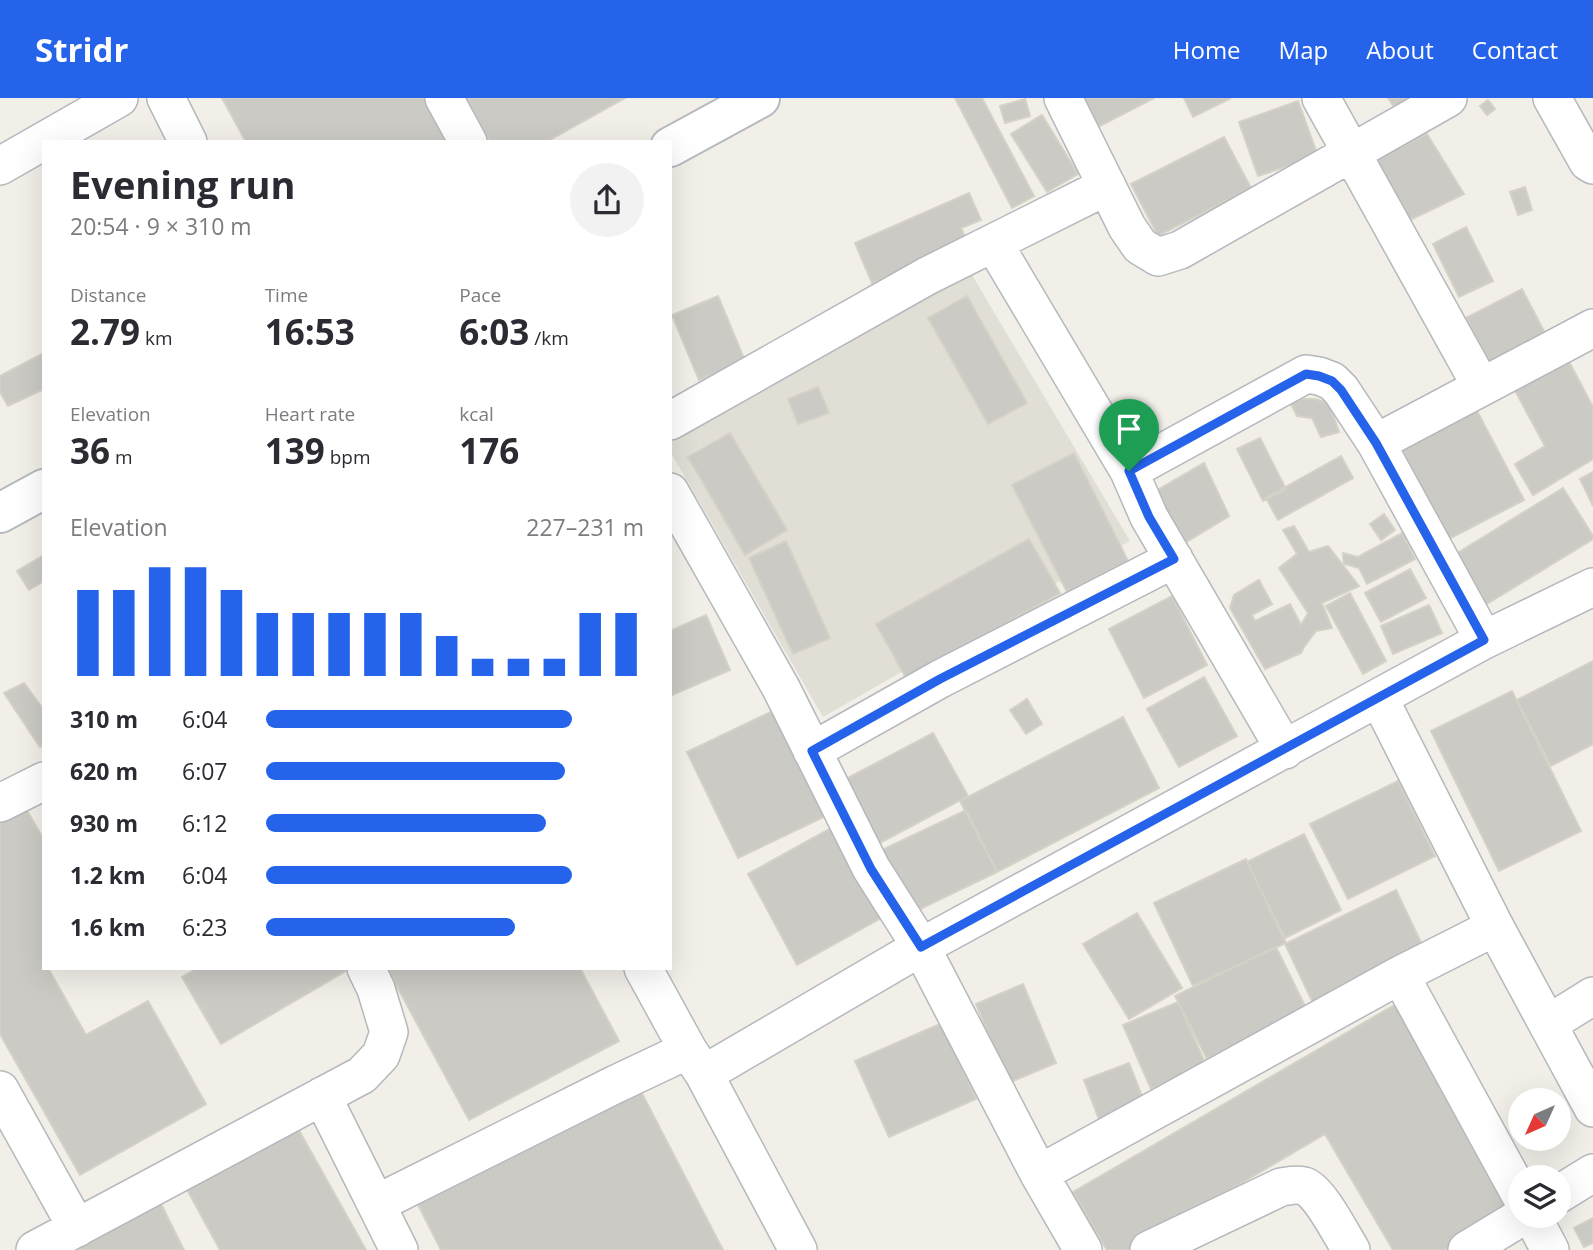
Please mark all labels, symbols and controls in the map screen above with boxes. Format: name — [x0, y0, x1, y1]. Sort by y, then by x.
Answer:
text: Stridr — [35, 27, 128, 72]
text: Home — [1173, 33, 1241, 66]
text: Map — [1279, 33, 1328, 66]
text: About — [1366, 33, 1434, 66]
text: Contact — [1472, 33, 1558, 66]
text: Evening run — [70, 158, 295, 210]
button: share — [570, 163, 644, 237]
text: 20:54 · 9 × 310 m — [70, 210, 252, 242]
text: Distance — [70, 282, 146, 308]
text: Time — [265, 282, 308, 308]
text: Pace — [459, 282, 501, 308]
text: 2.79 — [70, 308, 140, 355]
text: 16:53 — [265, 308, 355, 355]
text: 6:03 — [459, 308, 529, 355]
text: km — [140, 325, 173, 351]
text: /km — [529, 325, 569, 351]
pin — [1099, 399, 1159, 471]
text: Elevation — [70, 401, 151, 427]
text: Heart rate — [265, 401, 355, 427]
text: kcal — [459, 401, 494, 427]
icon: arrive — [1110, 410, 1148, 448]
text: 36 — [70, 427, 110, 474]
text: 139 — [265, 427, 325, 474]
text: 176 — [459, 427, 519, 474]
text: m — [110, 444, 133, 470]
text: bpm — [325, 444, 370, 470]
text: Elevation — [70, 511, 168, 543]
text: 227–231 m — [526, 511, 644, 543]
text: 310 m — [70, 703, 138, 735]
text: 6:04 — [182, 703, 228, 735]
text: 620 m — [70, 755, 138, 787]
text: 6:07 — [182, 755, 228, 787]
text: 930 m — [70, 807, 138, 839]
text: 6:12 — [182, 807, 228, 839]
text: 1.2 km — [70, 859, 146, 891]
text: 6:04 — [182, 859, 228, 891]
text: 1.6 km — [70, 911, 146, 943]
text: 6:23 — [182, 911, 228, 943]
north arrow — [1508, 1088, 1572, 1152]
map controls — [1508, 1088, 1571, 1228]
button: layers — [1508, 1165, 1571, 1228]

